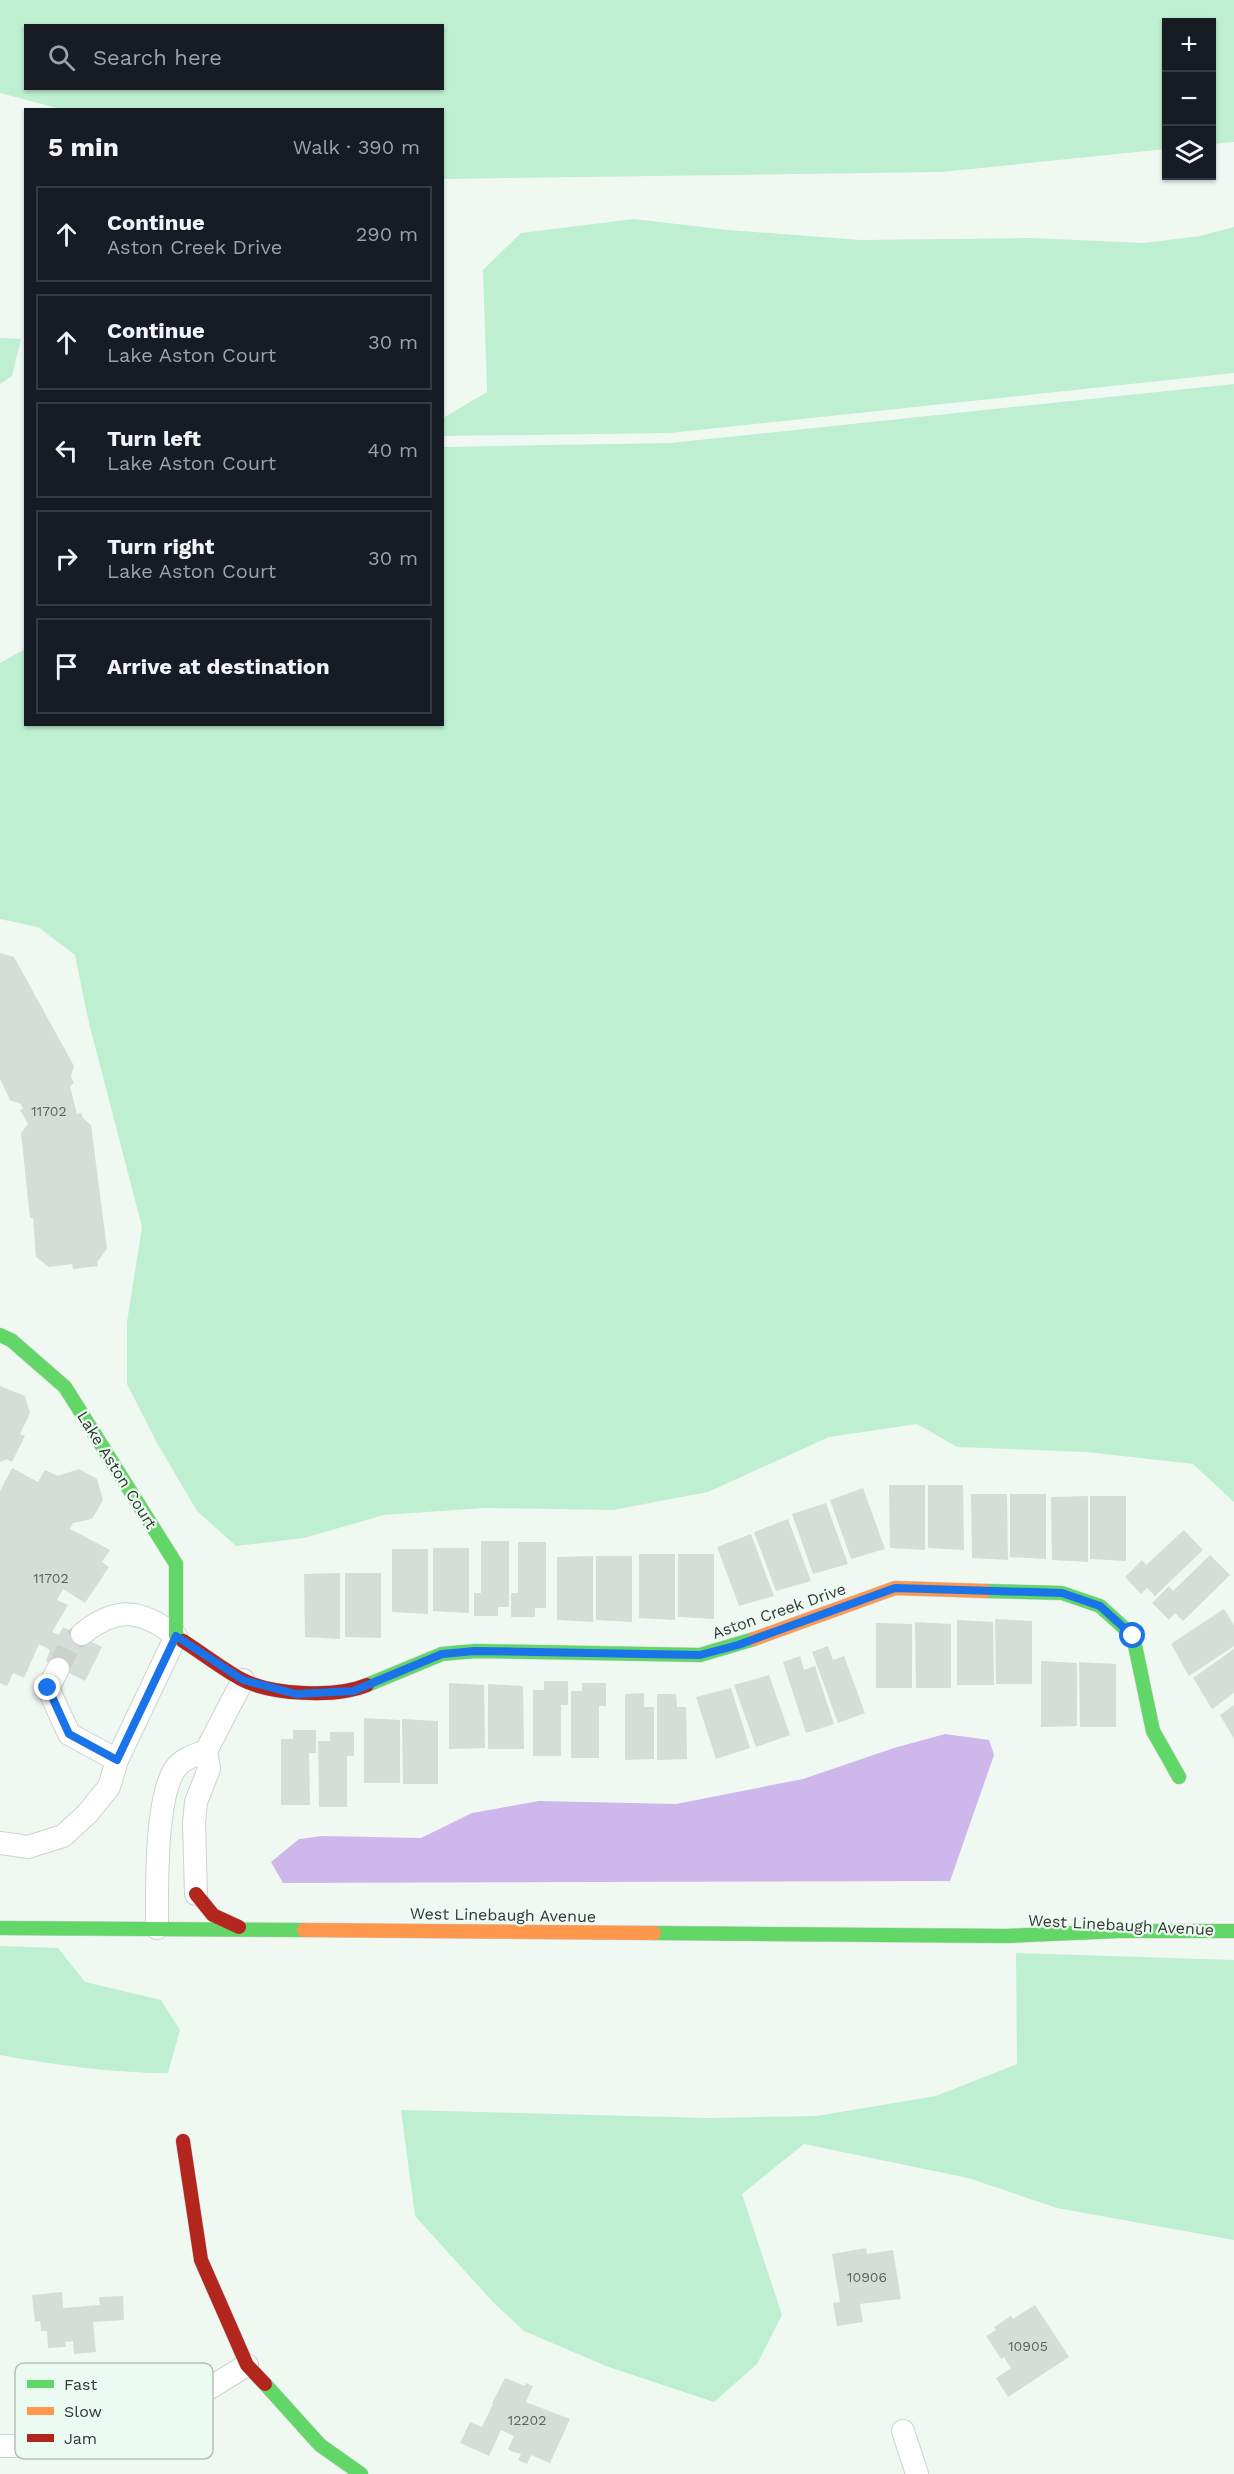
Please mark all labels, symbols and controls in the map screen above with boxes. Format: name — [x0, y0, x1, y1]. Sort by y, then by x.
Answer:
map controls — [1162, 18, 1216, 180]
button: + — [1162, 18, 1216, 72]
search box — [24, 24, 444, 90]
icon: search — [45, 41, 78, 74]
text: Search here — [93, 45, 222, 70]
button: − — [1162, 72, 1216, 126]
button: layers — [1162, 126, 1216, 180]
text: 5 min — [48, 132, 119, 162]
text: Walk · 390 m — [293, 135, 420, 159]
text: Continue — [107, 210, 205, 235]
icon: ahead — [50, 218, 83, 251]
text: 290 m — [356, 222, 418, 246]
text: Aston Creek Drive — [107, 235, 282, 259]
text: Continue — [107, 318, 205, 343]
icon: ahead — [50, 326, 83, 359]
text: 30 m — [368, 330, 418, 354]
text: Lake Aston Court — [107, 343, 276, 367]
text: Turn left — [107, 426, 201, 451]
icon: left — [50, 434, 83, 467]
text: 40 m — [367, 438, 418, 462]
text: Lake Aston Court — [107, 451, 276, 475]
text: Turn right — [107, 534, 214, 559]
icon: right — [50, 542, 83, 575]
text: 30 m — [368, 546, 418, 570]
text: Lake Aston Court — [107, 559, 276, 583]
icon: arrive — [50, 650, 83, 683]
text: Arrive at destination — [107, 654, 330, 679]
house number: 11702 — [31, 1103, 67, 1119]
street label: Lake Aston Court — [73, 1408, 161, 1533]
house number: 11702 — [33, 1570, 69, 1586]
street label: Aston Creek Drive — [710, 1579, 848, 1643]
route start — [1119, 1622, 1145, 1648]
route end — [34, 1674, 60, 1700]
street label: West Linebaugh Avenue — [410, 1904, 596, 1926]
street label: West Linebaugh Avenue — [1027, 1911, 1215, 1939]
house number: 10906 — [847, 2269, 887, 2285]
house number: 10905 — [1008, 2338, 1048, 2354]
legend — [15, 2363, 213, 2459]
text: Fast — [64, 2375, 97, 2394]
text: Slow — [64, 2402, 102, 2421]
house number: 12202 — [508, 2412, 546, 2428]
text: Jam — [64, 2429, 97, 2448]

